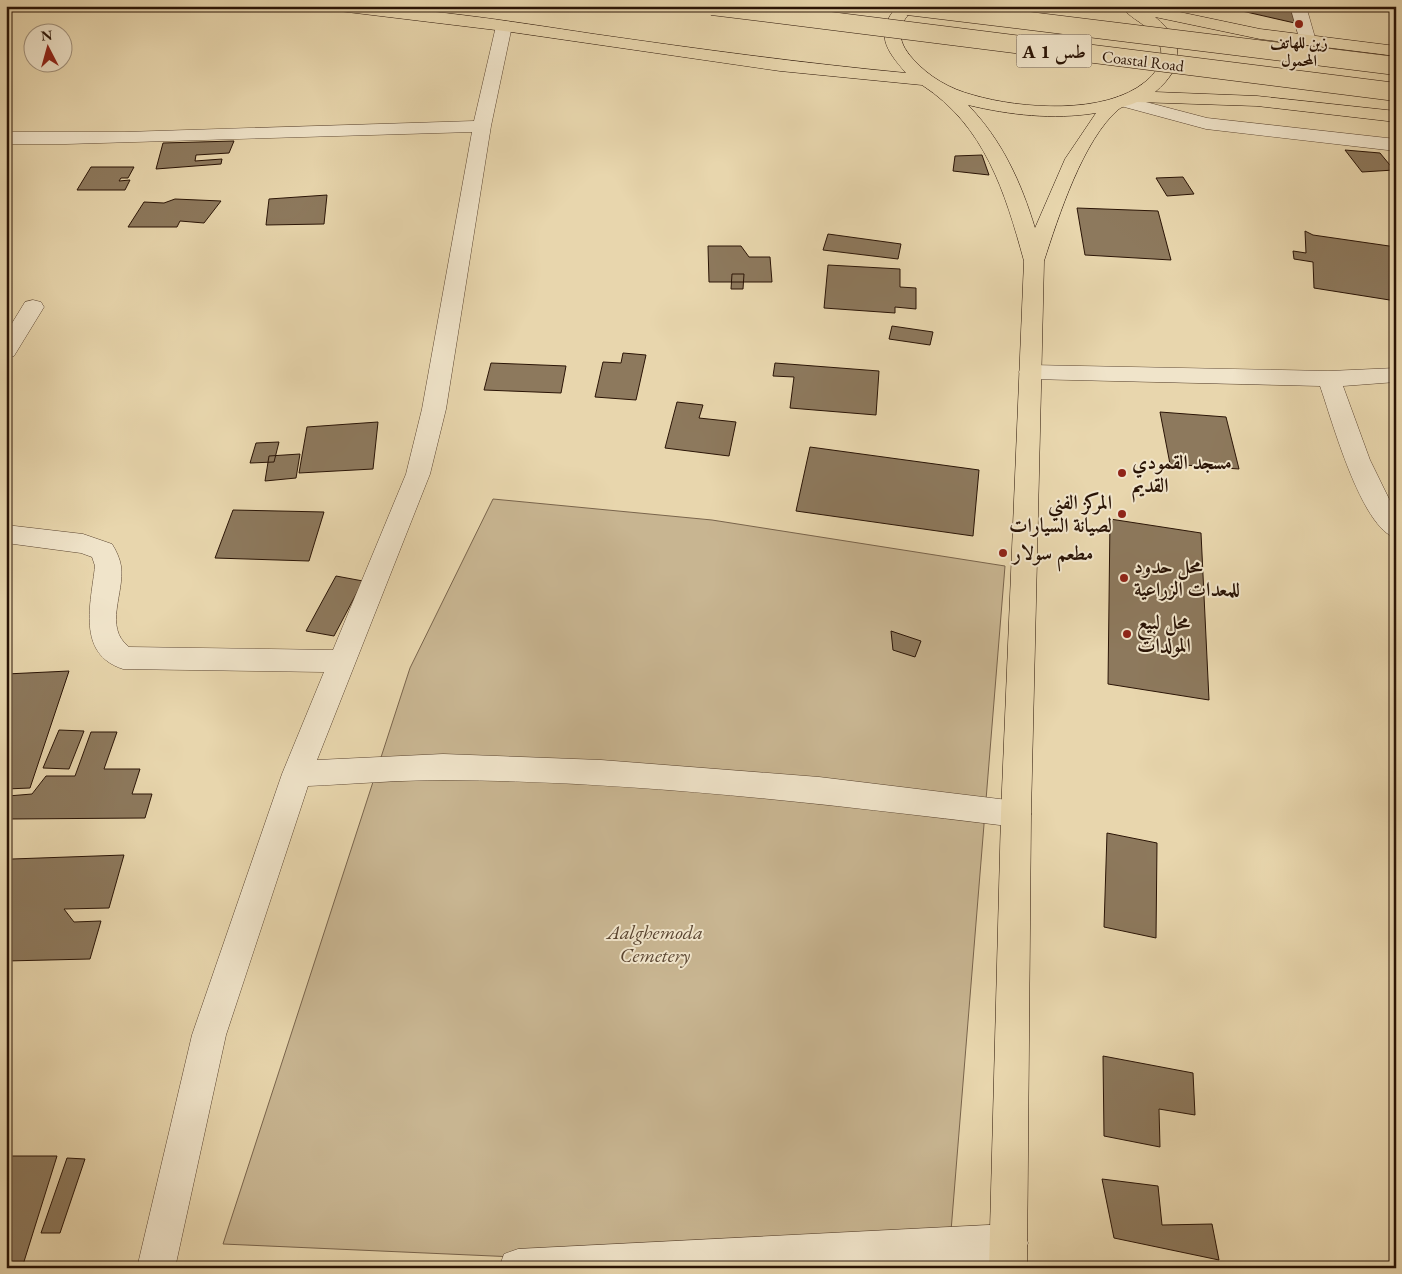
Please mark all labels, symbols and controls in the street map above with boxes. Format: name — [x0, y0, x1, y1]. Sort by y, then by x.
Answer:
marker: زين للهاتف المحمول — [1293, 18, 1305, 30]
north arrow — [22, 22, 72, 72]
text: N — [40, 25, 54, 45]
place label: زين للهاتف المحمول — [1270, 32, 1329, 71]
road number: A 1 طس — [1016, 34, 1092, 68]
street label: Coastal Road — [1101, 46, 1186, 77]
place label: مسجد القمودي القديم — [1132, 449, 1232, 503]
marker: مسجد القمودي القديم — [1116, 467, 1128, 479]
place label: المركز الفني لصيانة السيارات — [1009, 489, 1112, 538]
marker: المركز الفني لصيانة السيارات — [1116, 508, 1128, 520]
place label: مطعم سولار — [1011, 540, 1093, 572]
marker: مطعم سولار — [997, 547, 1009, 559]
place label: محل حدود للمعدات الزراعية — [1134, 553, 1240, 602]
marker: محل حدود للمعدات الزراعية — [1118, 572, 1130, 584]
place label: محل لبيع المولدات — [1137, 609, 1191, 658]
marker: محل لبيع المولدات — [1121, 628, 1133, 640]
park label: Aalghemoda Cemetery — [605, 919, 703, 968]

